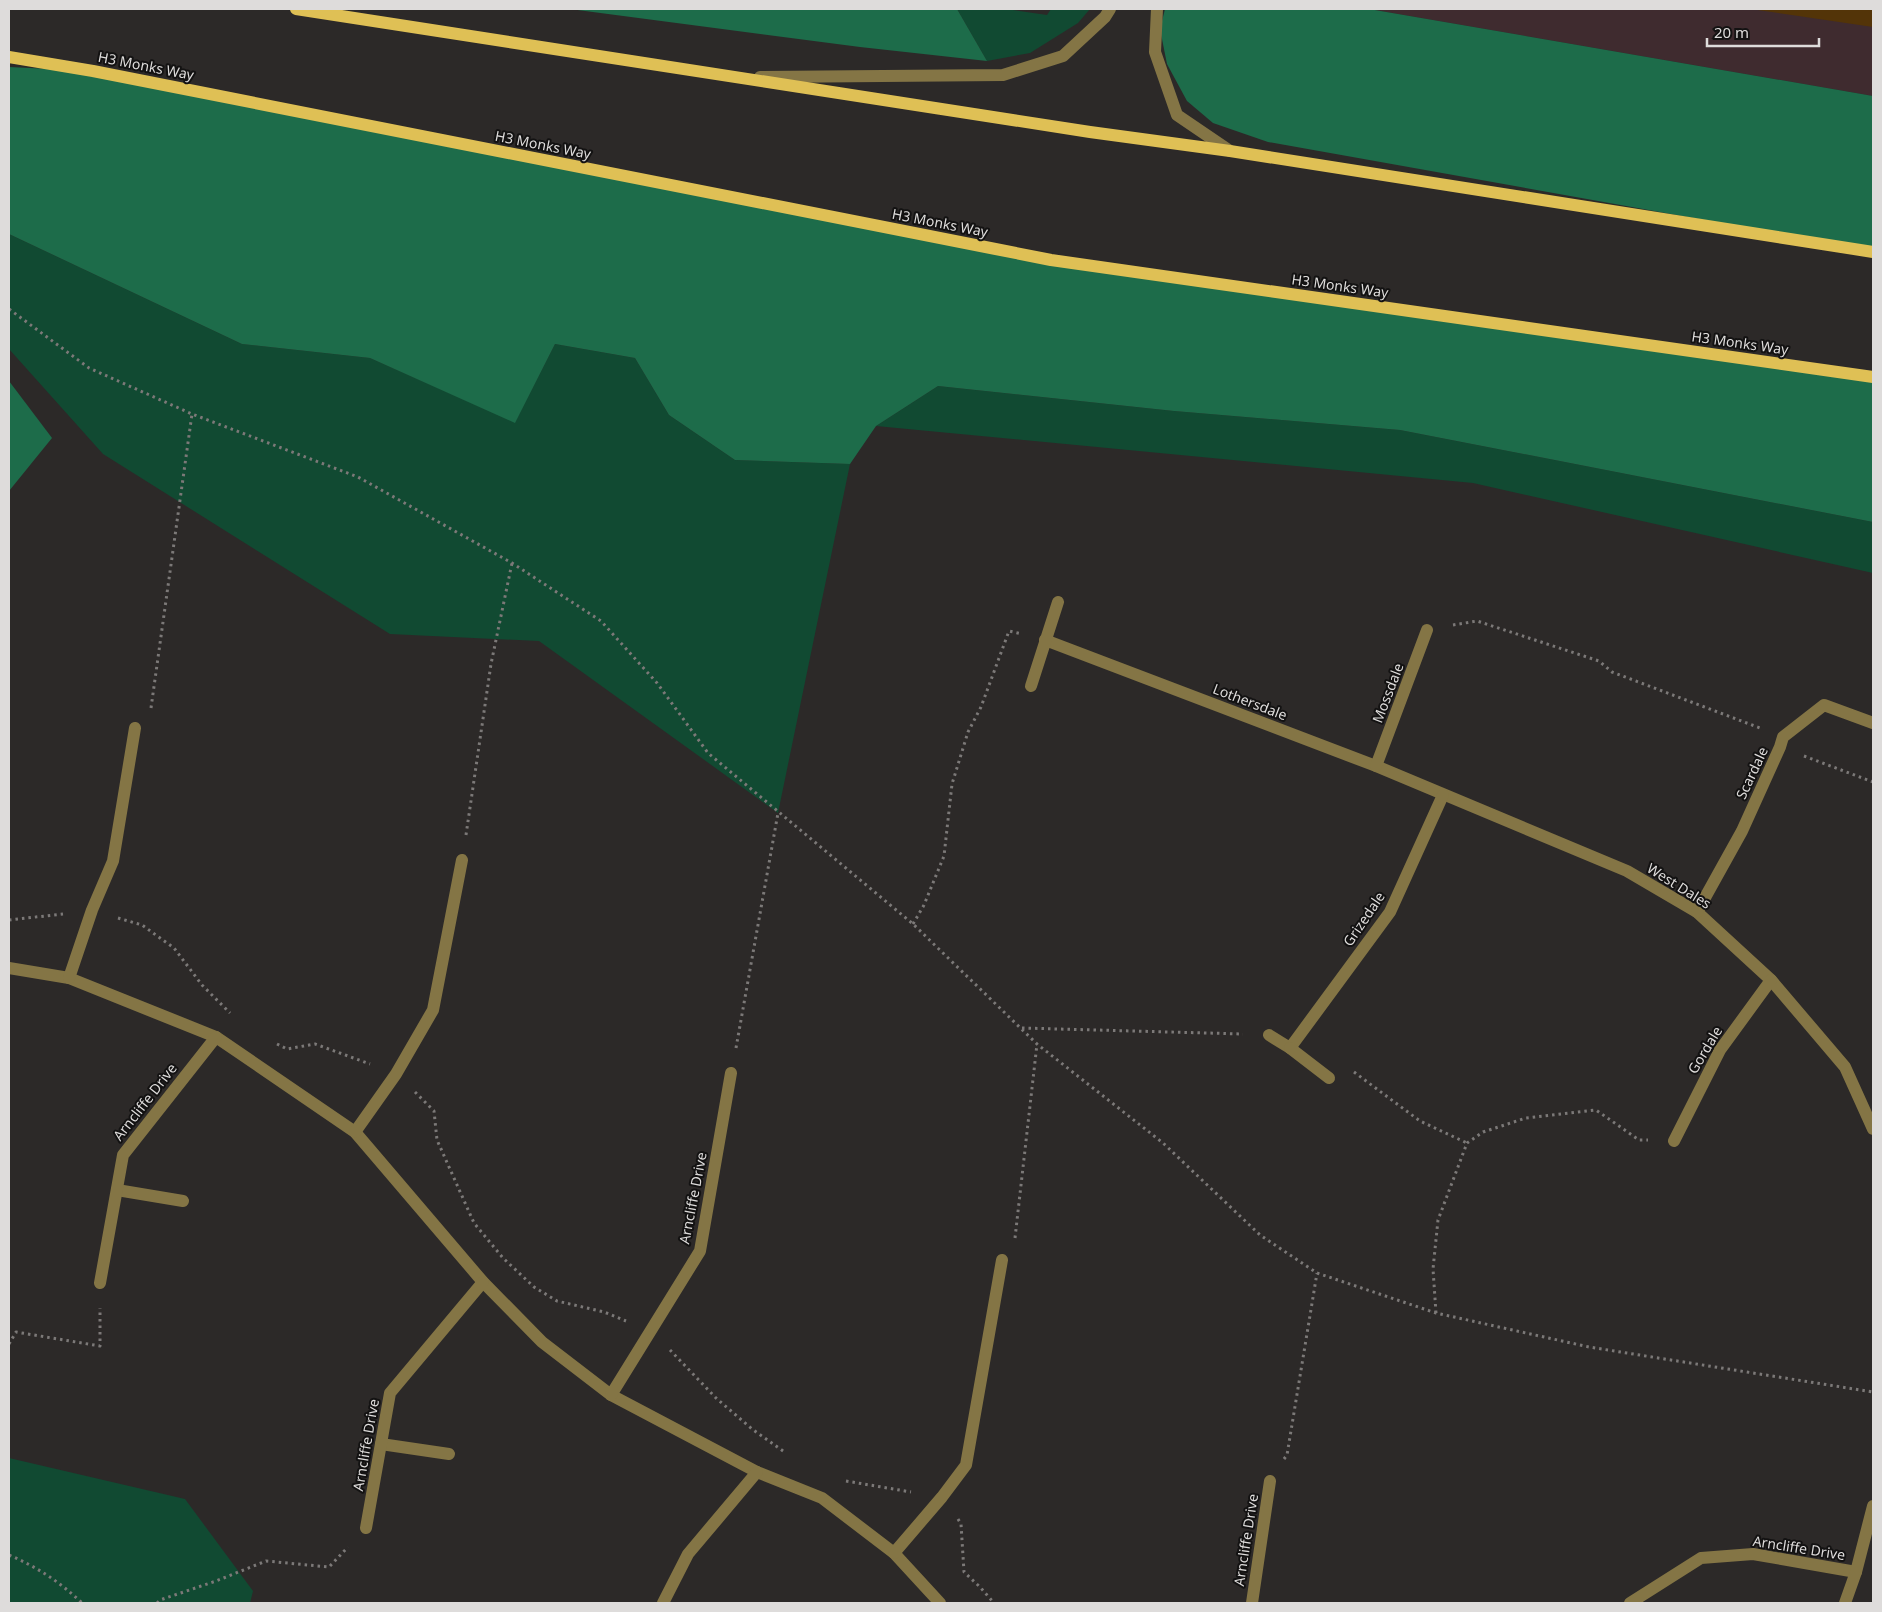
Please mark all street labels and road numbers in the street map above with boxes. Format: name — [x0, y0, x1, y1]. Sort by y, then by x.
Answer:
street label: H3 Monks Way — [96, 47, 197, 84]
street label: H3 Monks Way — [493, 126, 594, 163]
street label: H3 Monks Way — [890, 204, 991, 241]
street label: H3 Monks Way — [1291, 269, 1390, 302]
street label: H3 Monks Way — [1691, 326, 1790, 359]
street label: Mossdale — [1367, 660, 1408, 725]
street label: Lothersdale — [1210, 679, 1290, 724]
street label: Scardale — [1731, 743, 1772, 802]
street label: West Dales — [1644, 858, 1715, 913]
street label: Grizedale — [1338, 888, 1389, 950]
street label: Gordale — [1683, 1022, 1726, 1077]
street label: Arncliffe Drive — [108, 1059, 181, 1144]
street label: Arncliffe Drive — [674, 1150, 711, 1245]
street label: Arncliffe Drive — [348, 1397, 383, 1492]
street label: Arncliffe Drive — [1229, 1492, 1262, 1587]
street label: Arncliffe Drive — [1752, 1531, 1847, 1564]

